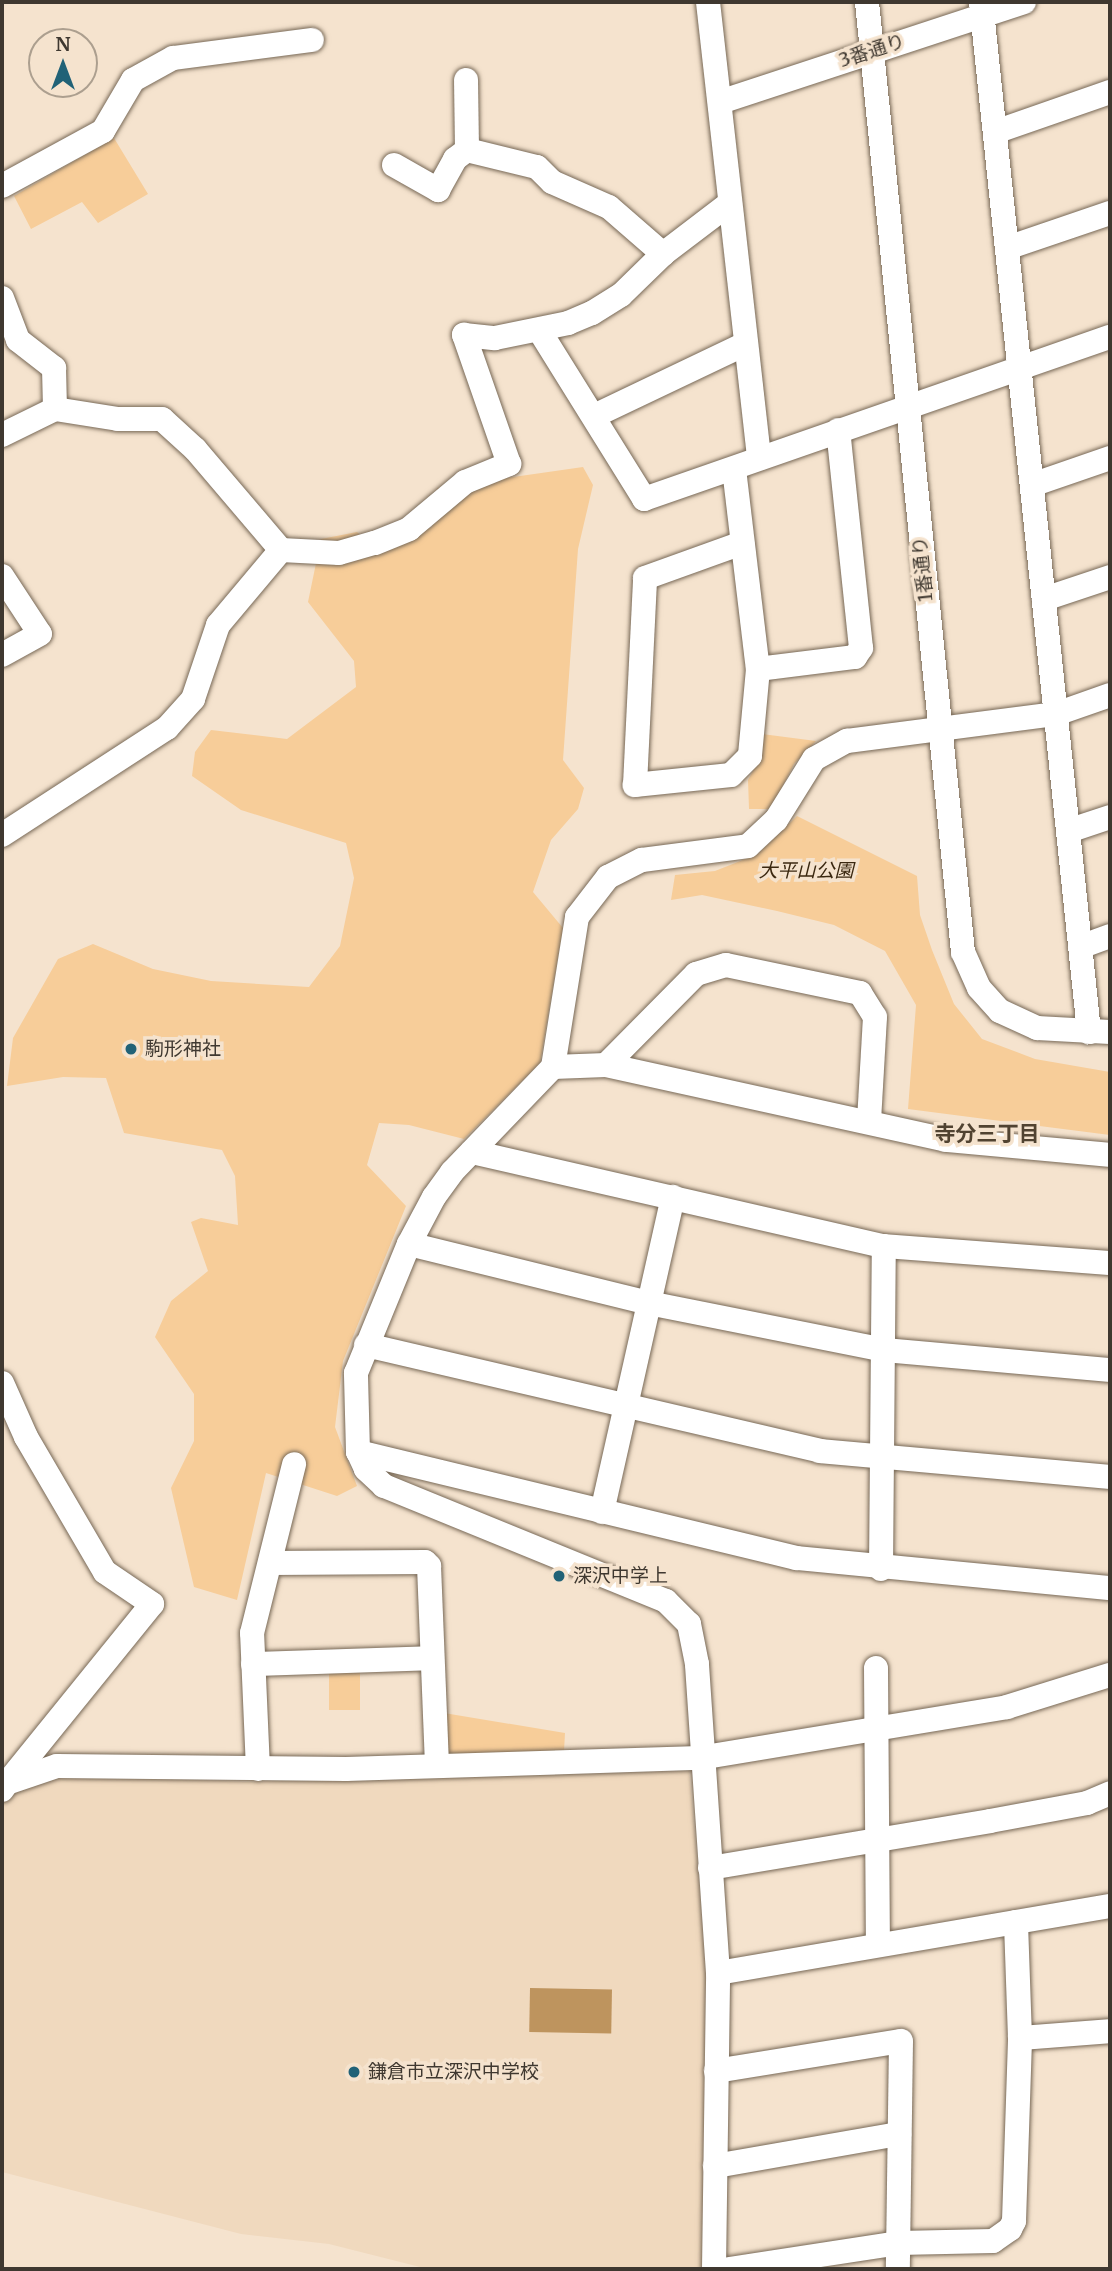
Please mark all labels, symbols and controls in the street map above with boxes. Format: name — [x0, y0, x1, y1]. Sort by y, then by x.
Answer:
north arrow — [28, 28, 98, 98]
street label: 3番通り — [836, 30, 908, 72]
text: N — [55, 32, 71, 56]
street label: 1番通り — [908, 535, 938, 603]
park label: 大平山公園 — [759, 860, 853, 882]
place label: 駒形神社 — [145, 1038, 221, 1060]
marker: 駒形神社 — [123, 1041, 139, 1057]
district label: 寺分三丁目 — [935, 1121, 1039, 1147]
place label: 深沢中学上 — [573, 1565, 668, 1587]
marker: 深沢中学上 — [551, 1568, 567, 1584]
place label: 鎌倉市立深沢中学校 — [368, 2061, 539, 2083]
marker: 鎌倉市立深沢中学校 — [346, 2064, 362, 2080]

